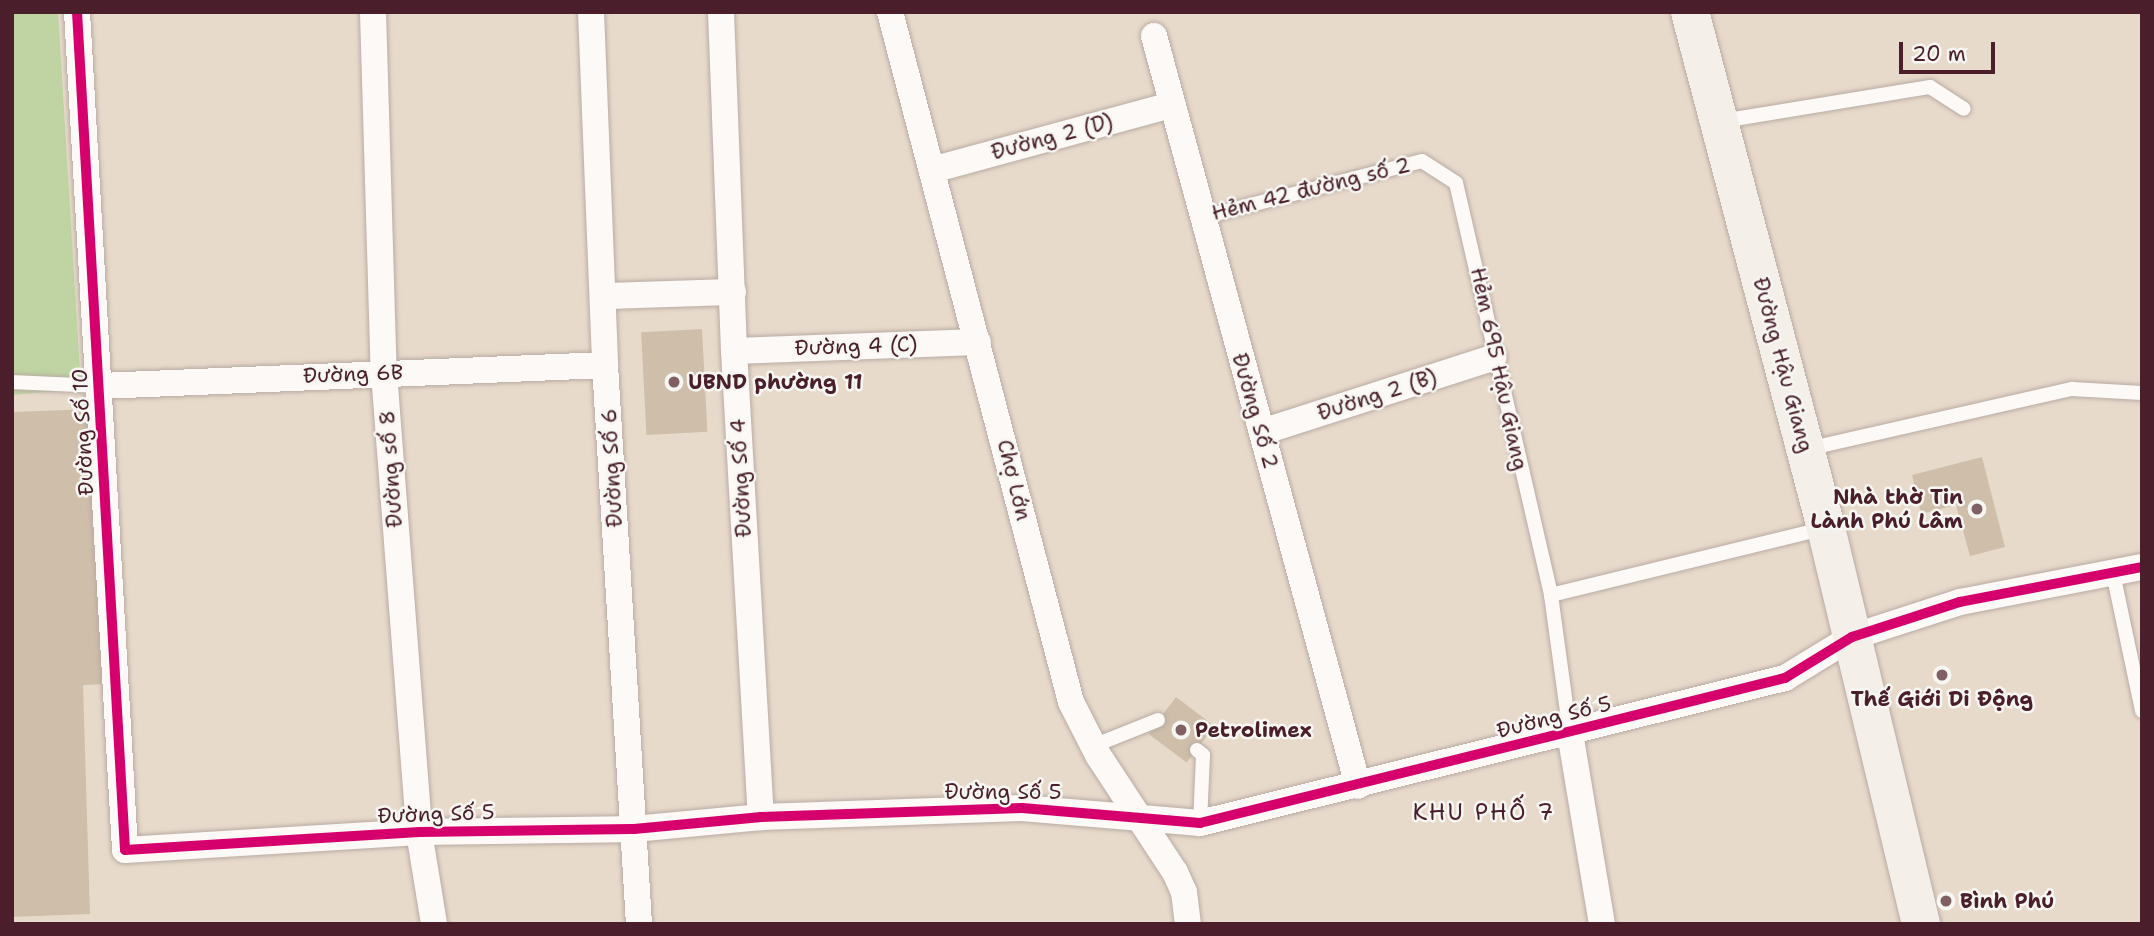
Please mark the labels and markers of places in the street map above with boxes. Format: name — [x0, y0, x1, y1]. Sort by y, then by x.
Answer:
place label: UBND phường 11 — [688, 369, 862, 395]
marker: UBND phường 11 — [666, 374, 682, 390]
place label: Nhà thờ Tin Lành Phú Lâm — [1811, 484, 1963, 534]
marker: Nhà thờ Tin Lành Phú Lâm — [1969, 501, 1985, 517]
marker: Thế Giới Di Động — [1934, 667, 1950, 683]
place label: Thế Giới Di Động — [1851, 686, 2033, 712]
place label: Petrolimex — [1195, 717, 1312, 743]
marker: Petrolimex — [1173, 722, 1189, 738]
place label: Bình Phú — [1960, 888, 2054, 914]
marker: Bình Phú — [1938, 893, 1954, 909]

